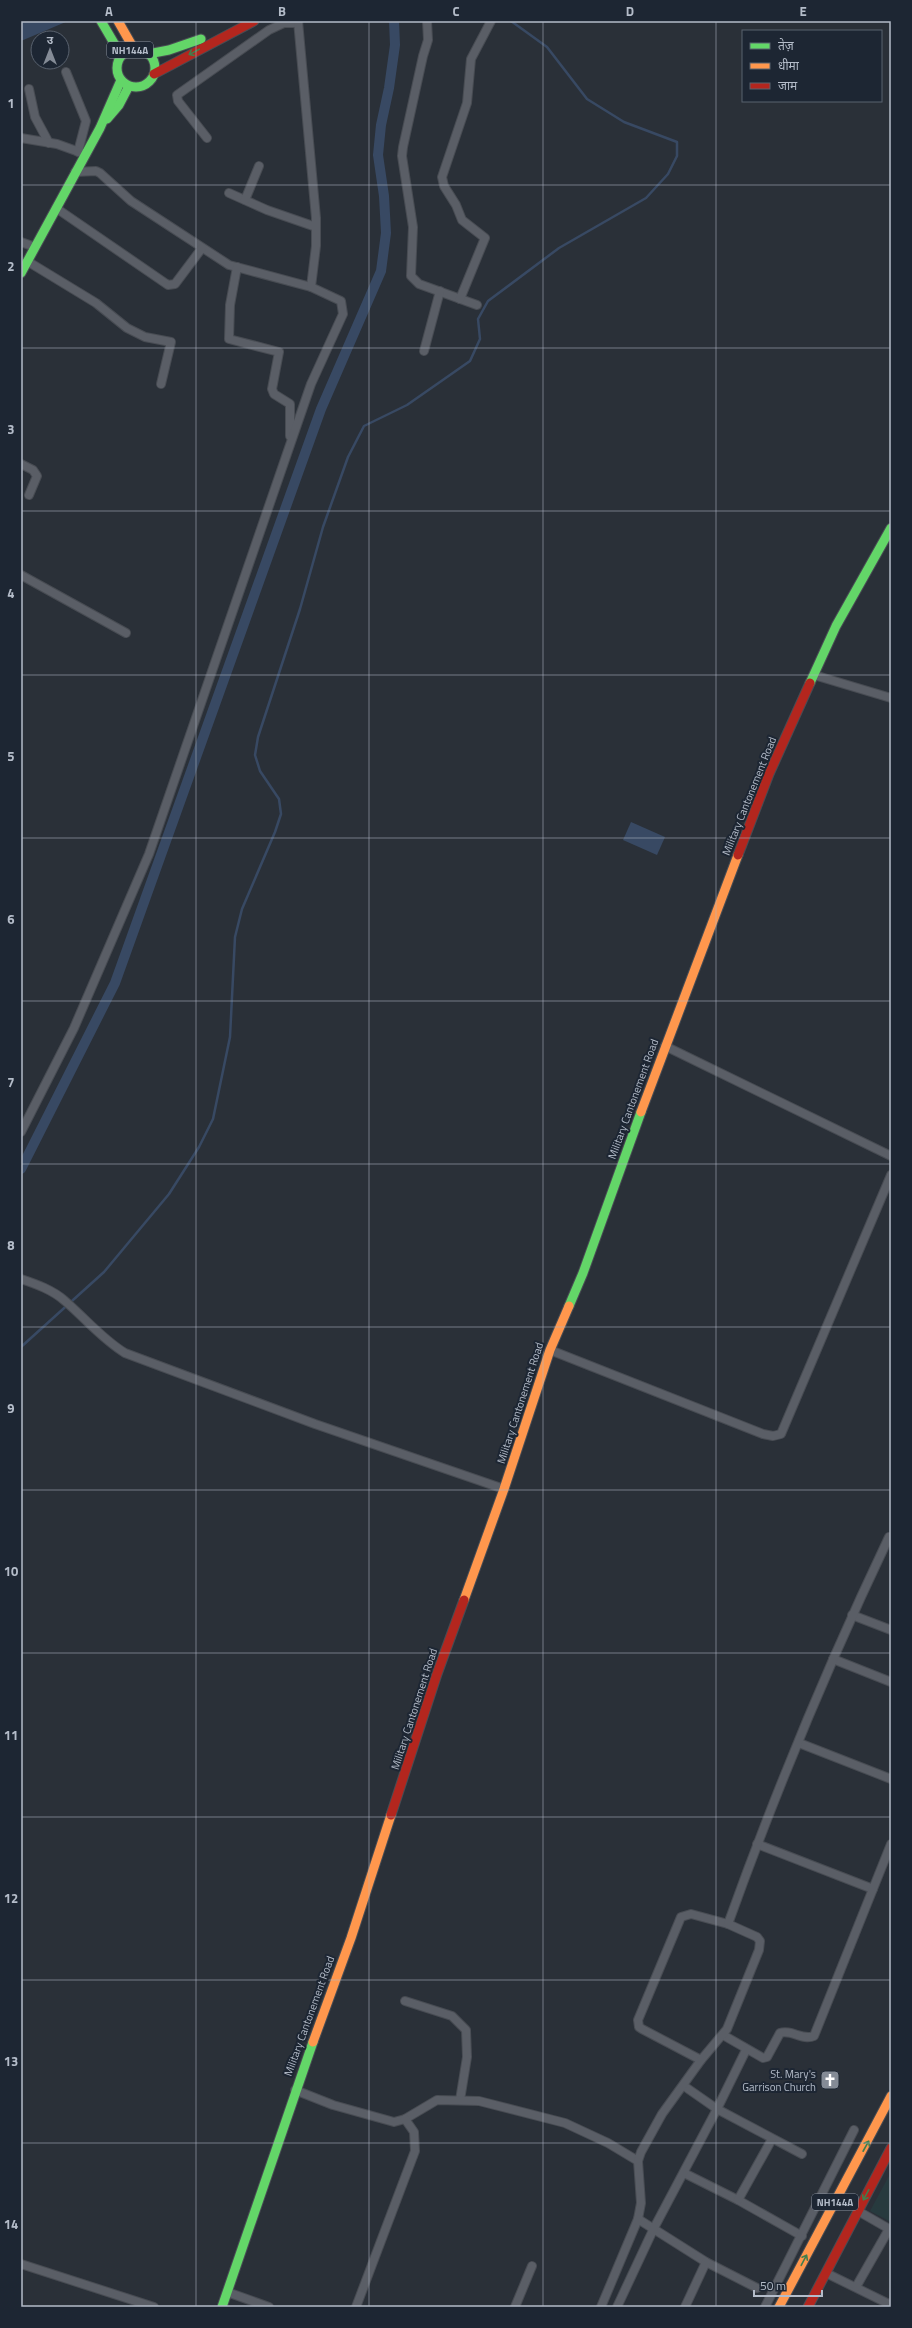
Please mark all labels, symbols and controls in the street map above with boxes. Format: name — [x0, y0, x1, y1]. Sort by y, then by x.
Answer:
text: A — [105, 1, 113, 21]
text: B — [278, 1, 286, 21]
text: C — [452, 1, 460, 21]
text: D — [626, 1, 634, 21]
text: E — [799, 1, 807, 21]
north arrow — [30, 30, 70, 70]
legend — [742, 30, 882, 102]
text: उ — [47, 32, 54, 48]
text: तेज़ — [778, 36, 795, 55]
road number: NH144A — [107, 42, 153, 58]
one-way arrow — [188, 48, 200, 56]
text: धीमा — [778, 56, 800, 75]
text: जाम — [778, 76, 798, 95]
text: 1 — [7, 93, 15, 113]
text: 2 — [7, 256, 15, 276]
text: 3 — [7, 419, 15, 439]
text: 4 — [7, 583, 15, 603]
street label: Military Cantonement Road — [718, 734, 780, 858]
text: 5 — [7, 746, 15, 766]
text: 6 — [7, 909, 15, 929]
street label: Military Cantonement Road — [604, 1037, 662, 1161]
text: 7 — [7, 1072, 15, 1092]
text: 8 — [7, 1235, 15, 1255]
street label: Military Cantonement Road — [493, 1340, 547, 1466]
text: 9 — [7, 1398, 15, 1418]
text: 10 — [4, 1561, 18, 1581]
street label: Military Cantonement Road — [387, 1646, 441, 1772]
text: 11 — [4, 1725, 18, 1745]
text: 12 — [4, 1888, 18, 1908]
street label: Military Cantonement Road — [280, 1954, 338, 2078]
text: 13 — [4, 2051, 18, 2071]
place label: St. Mary's Garrison Church — [742, 2066, 816, 2095]
church icon: St. Mary's Garrison Church — [819, 2069, 841, 2091]
one-way arrow — [862, 2140, 870, 2152]
one-way arrow — [862, 2189, 870, 2201]
road number: NH144A — [812, 2194, 858, 2210]
text: 14 — [4, 2214, 18, 2234]
one-way arrow — [800, 2254, 808, 2266]
scale bar — [754, 2272, 822, 2298]
text: 50 m — [760, 2276, 786, 2295]

